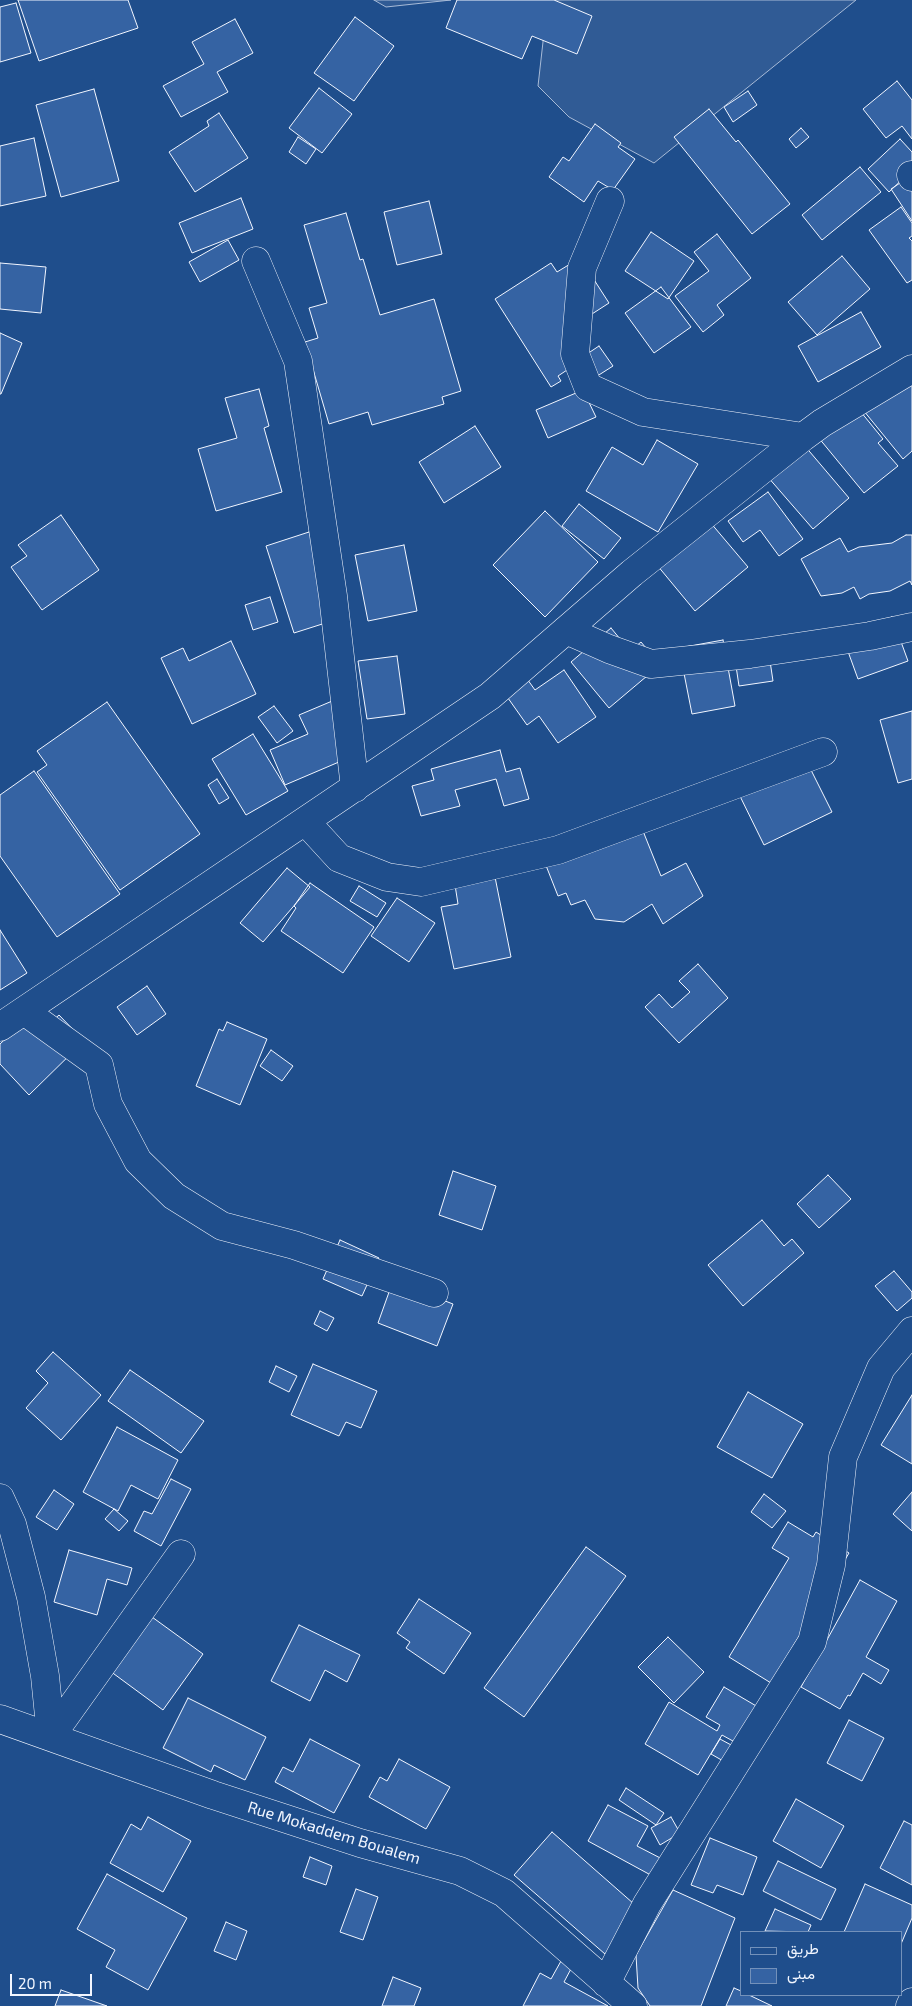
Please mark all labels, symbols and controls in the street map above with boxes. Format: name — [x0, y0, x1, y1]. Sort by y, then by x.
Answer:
street label: Rue Mokaddem Boualem — [245, 1798, 423, 1868]
legend — [740, 1931, 902, 1996]
text: طريق — [787, 1939, 819, 1957]
scale bar — [12, 1964, 95, 1996]
text: مبنى — [787, 1964, 815, 1982]
text: 20 m — [18, 1974, 52, 1992]

